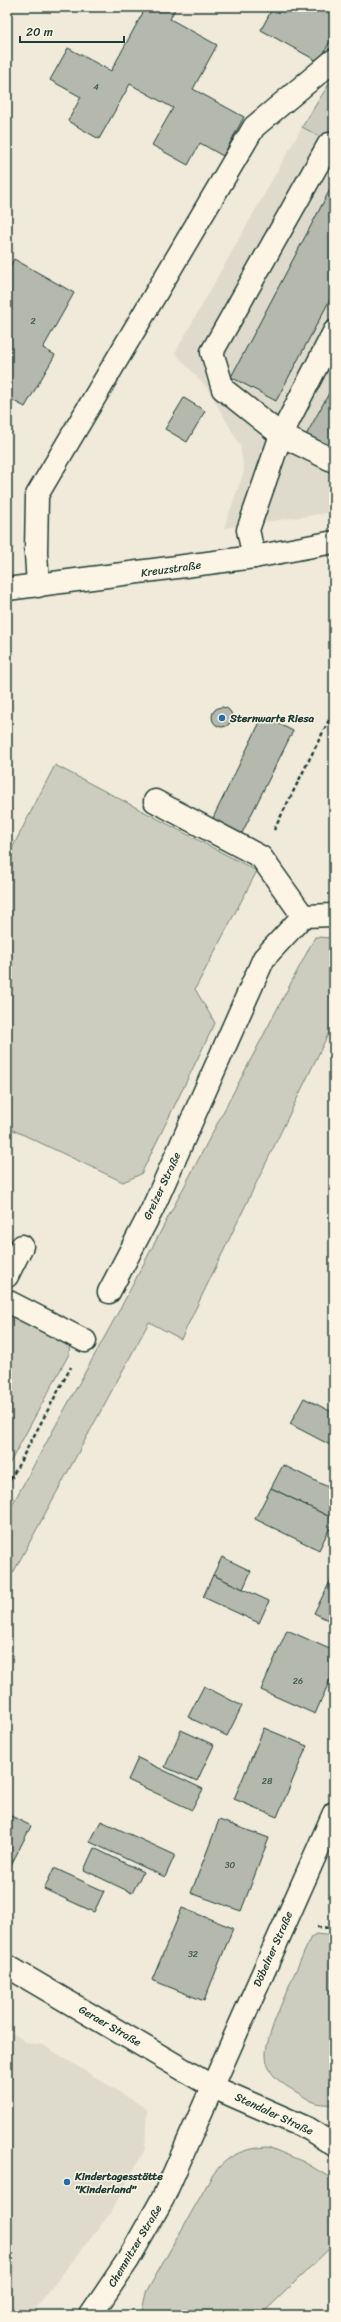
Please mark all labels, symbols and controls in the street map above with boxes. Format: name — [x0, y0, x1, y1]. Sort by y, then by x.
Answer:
scale bar — [20, 18, 124, 44]
text: 20 m — [26, 21, 53, 43]
house number: 4 — [93, 79, 99, 95]
house number: 2 — [30, 313, 36, 329]
street label: Kreuzstraße — [140, 555, 203, 583]
place label: Sternwarte Riesa — [229, 709, 315, 728]
marker: Sternwarte Riesa — [217, 713, 227, 723]
street label: Greizer Straße — [138, 1149, 186, 1223]
house number: 26 — [293, 1673, 303, 1689]
house number: 28 — [262, 1773, 273, 1789]
house number: 30 — [225, 1857, 236, 1873]
street label: Döbelner Straße — [248, 1908, 298, 1990]
house number: 32 — [188, 1946, 198, 1962]
street label: Geraer Straße — [75, 2000, 145, 2052]
street label: Stendaler Straße — [231, 2087, 317, 2141]
place label: Kindertagesstätte "Kinderland" — [74, 2167, 163, 2199]
marker: Kindertagesstätte "Kinderland" — [62, 2177, 72, 2187]
street label: Chemnitzer Straße — [103, 2201, 167, 2291]

